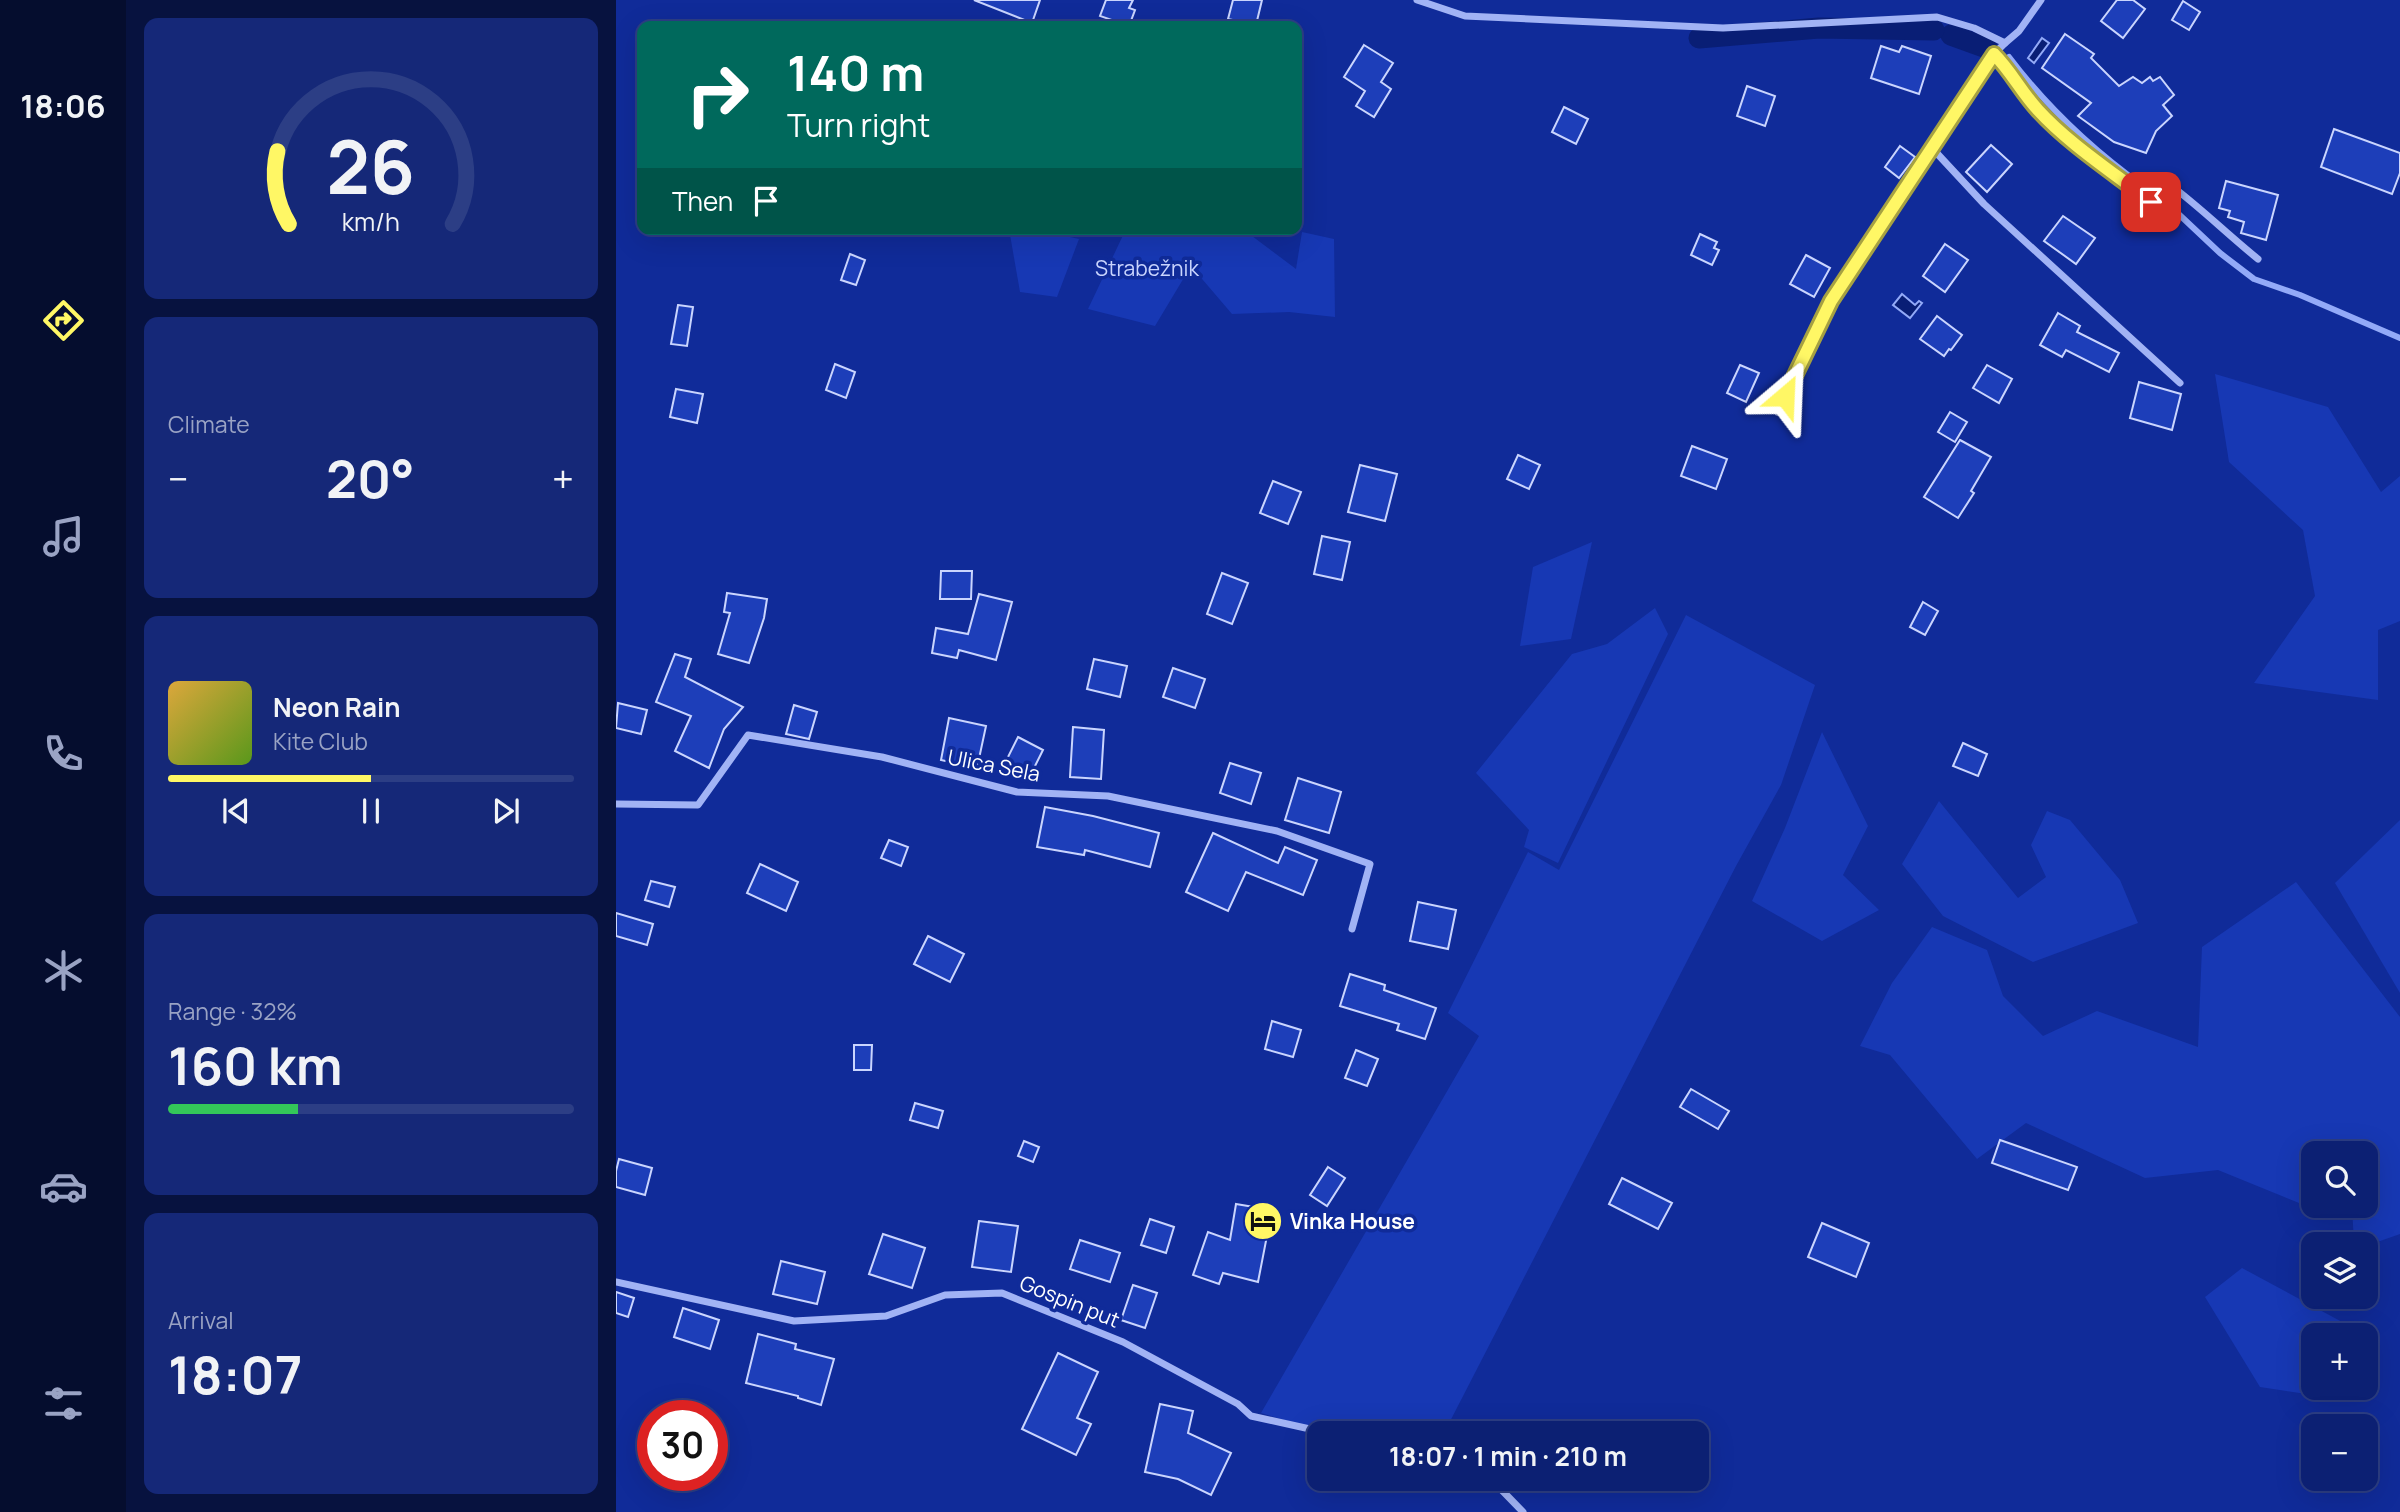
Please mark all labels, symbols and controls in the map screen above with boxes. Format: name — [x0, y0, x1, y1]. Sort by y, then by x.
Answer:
text: 140 m — [787, 39, 924, 106]
icon: right — [672, 49, 763, 140]
text: 18:06 — [20, 84, 106, 128]
text: Turn right — [787, 103, 930, 147]
text: 26 — [327, 117, 415, 217]
pin — [2121, 172, 2181, 232]
icon: arrive — [747, 182, 785, 220]
text: Then — [672, 183, 733, 219]
icon: arrive — [2132, 183, 2170, 221]
text: km/h — [342, 204, 400, 239]
park label: Strabežnik — [1095, 254, 1199, 282]
icon: directions — [39, 296, 88, 345]
position arrow — [1748, 359, 1822, 433]
text: Climate — [168, 408, 250, 440]
text: 20° — [326, 443, 415, 514]
text: − — [168, 452, 189, 504]
text: + — [552, 452, 574, 504]
icon: music — [39, 512, 88, 561]
text: Neon Rain — [273, 689, 401, 725]
text: Kite Club — [273, 725, 368, 757]
icon: phone — [39, 729, 88, 778]
street label: Ulica Sela — [945, 742, 1043, 788]
icon: previous — [217, 792, 255, 830]
icon: pause — [352, 792, 390, 830]
icon: next — [487, 792, 525, 830]
icon: climate — [39, 946, 88, 995]
text: Range · 32% — [168, 995, 297, 1027]
text: 160 km — [168, 1030, 342, 1101]
map controls — [2301, 1141, 2378, 1491]
button: search — [2301, 1141, 2378, 1218]
icon: car — [39, 1162, 88, 1211]
hotel icon: Vinka House — [1242, 1200, 1284, 1242]
place label: Vinka House — [1290, 1207, 1415, 1235]
button: layers — [2301, 1232, 2378, 1309]
street label: Gospin put — [1016, 1268, 1124, 1334]
text: Arrival — [168, 1304, 234, 1336]
button: + — [2301, 1323, 2378, 1400]
text: 18:07 — [168, 1339, 302, 1410]
icon: filters — [39, 1379, 88, 1428]
speed limit sign: 30 — [637, 1400, 728, 1491]
button: − — [2301, 1414, 2378, 1491]
text: 18:07 · 1 min · 210 m — [1389, 1438, 1627, 1474]

